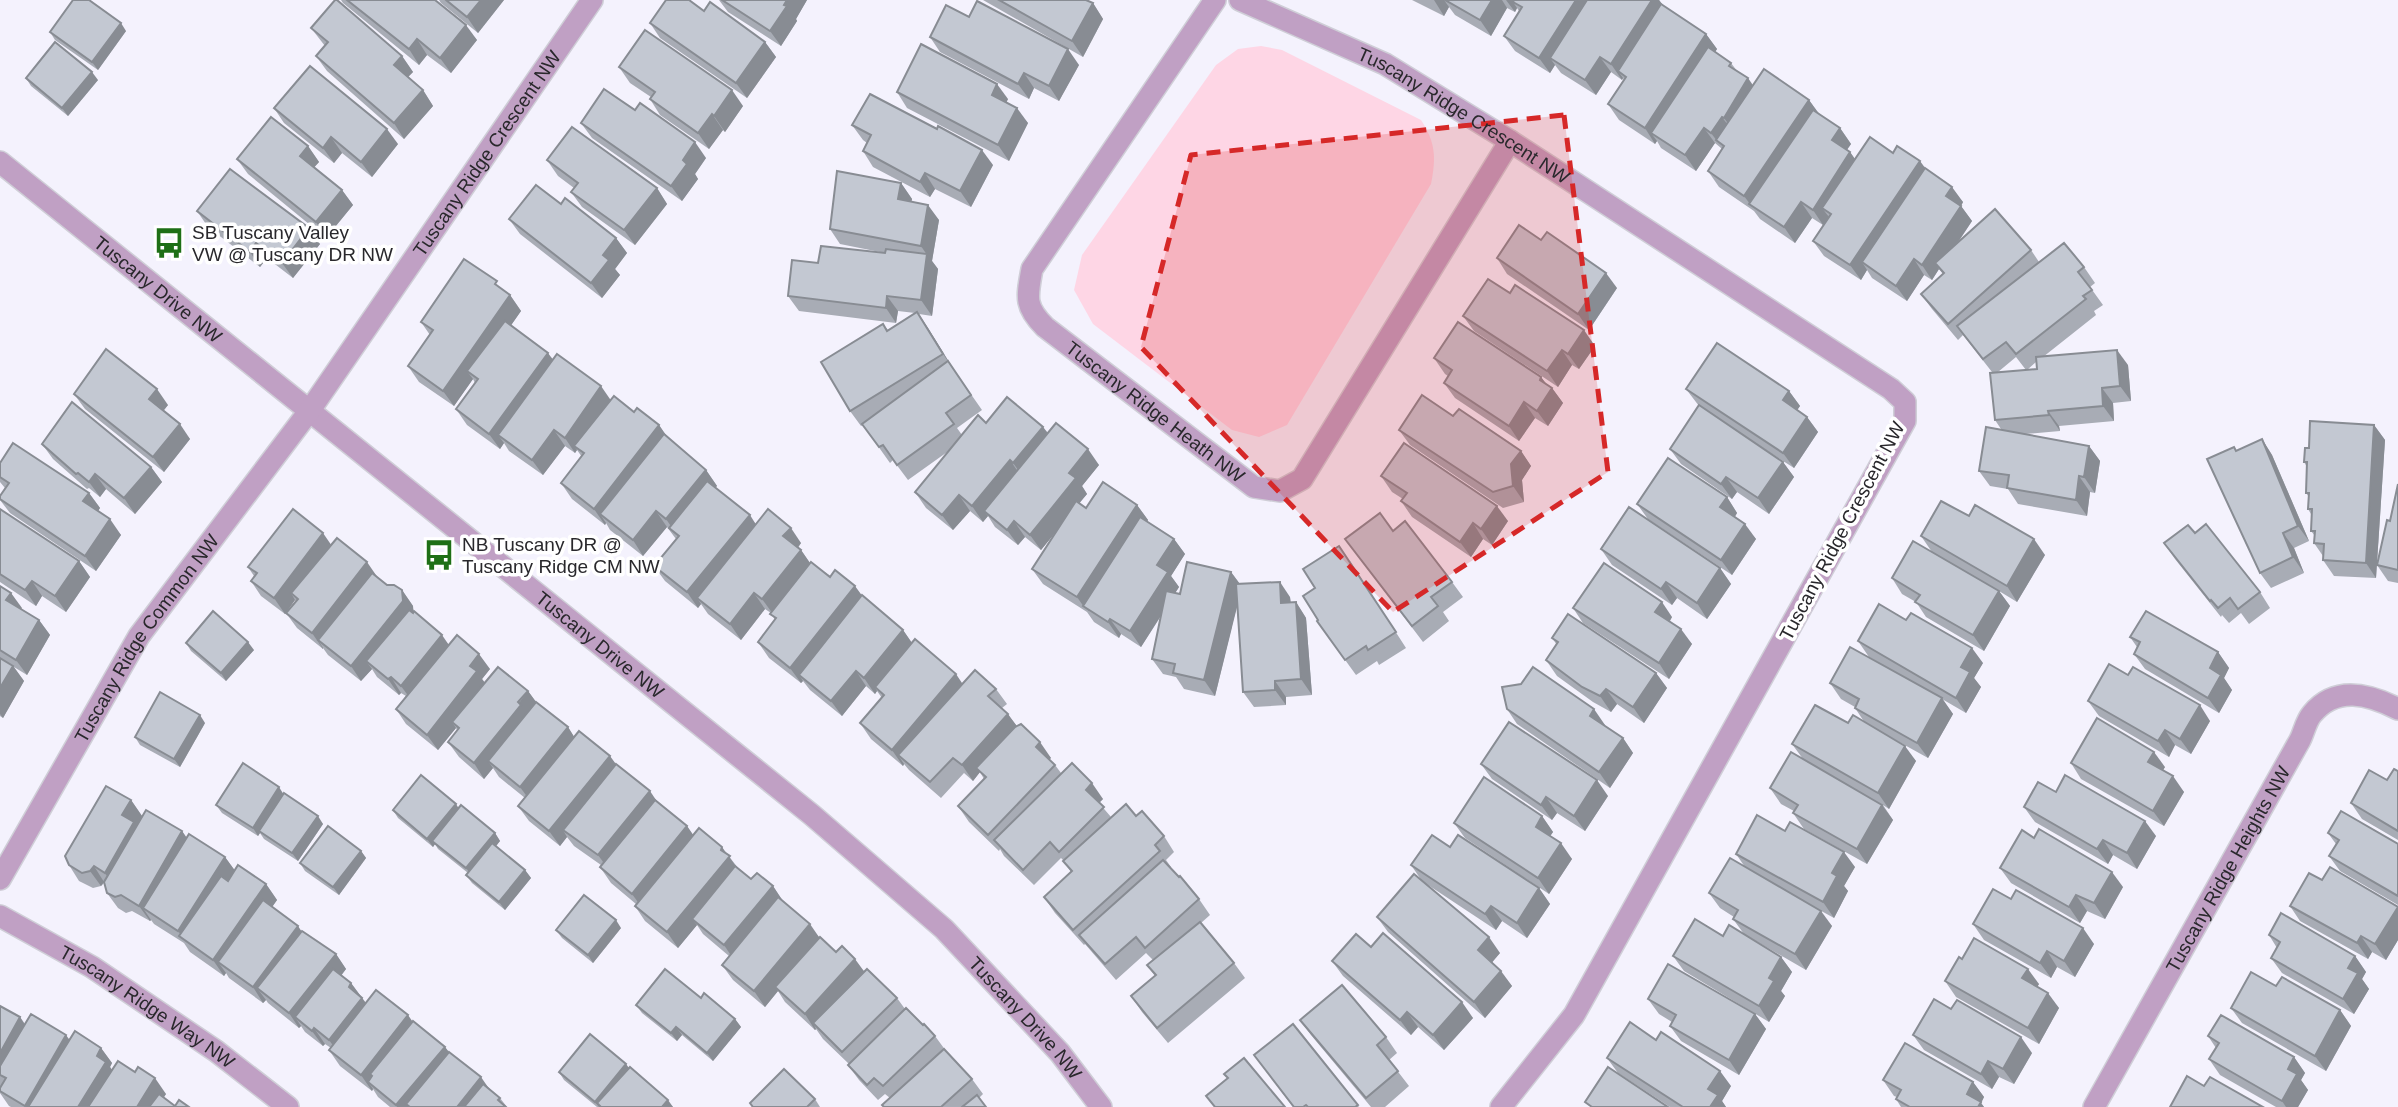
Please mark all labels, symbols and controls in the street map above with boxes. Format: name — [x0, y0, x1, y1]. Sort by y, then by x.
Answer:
street label: Tuscany Ridge Crescent NW — [1354, 43, 1574, 187]
street label: Tuscany Ridge Crescent NW — [409, 47, 565, 260]
place label: SB Tuscany Valley VW @ Tuscany DR NW — [192, 222, 393, 265]
bus stop icon: SB Tuscany Valley VW @ Tuscany DR NW — [152, 226, 186, 260]
street label: Tuscany Drive NW — [90, 232, 226, 347]
street label: Tuscany Ridge Heath NW — [1062, 337, 1249, 487]
street label: Tuscany Ridge Crescent NW — [1775, 418, 1909, 644]
street label: Tuscany Ridge Common NW — [70, 530, 223, 746]
place label: NB Tuscany DR @ Tuscany Ridge CM NW — [462, 534, 660, 577]
bus stop icon: NB Tuscany DR @ Tuscany Ridge CM NW — [422, 538, 456, 572]
street label: Tuscany Drive NW — [532, 587, 668, 702]
street label: Tuscany Ridge Heights NW — [2161, 762, 2294, 976]
street label: Tuscany Ridge Way NW — [56, 941, 239, 1072]
street label: Tuscany Drive NW — [965, 952, 1086, 1083]

